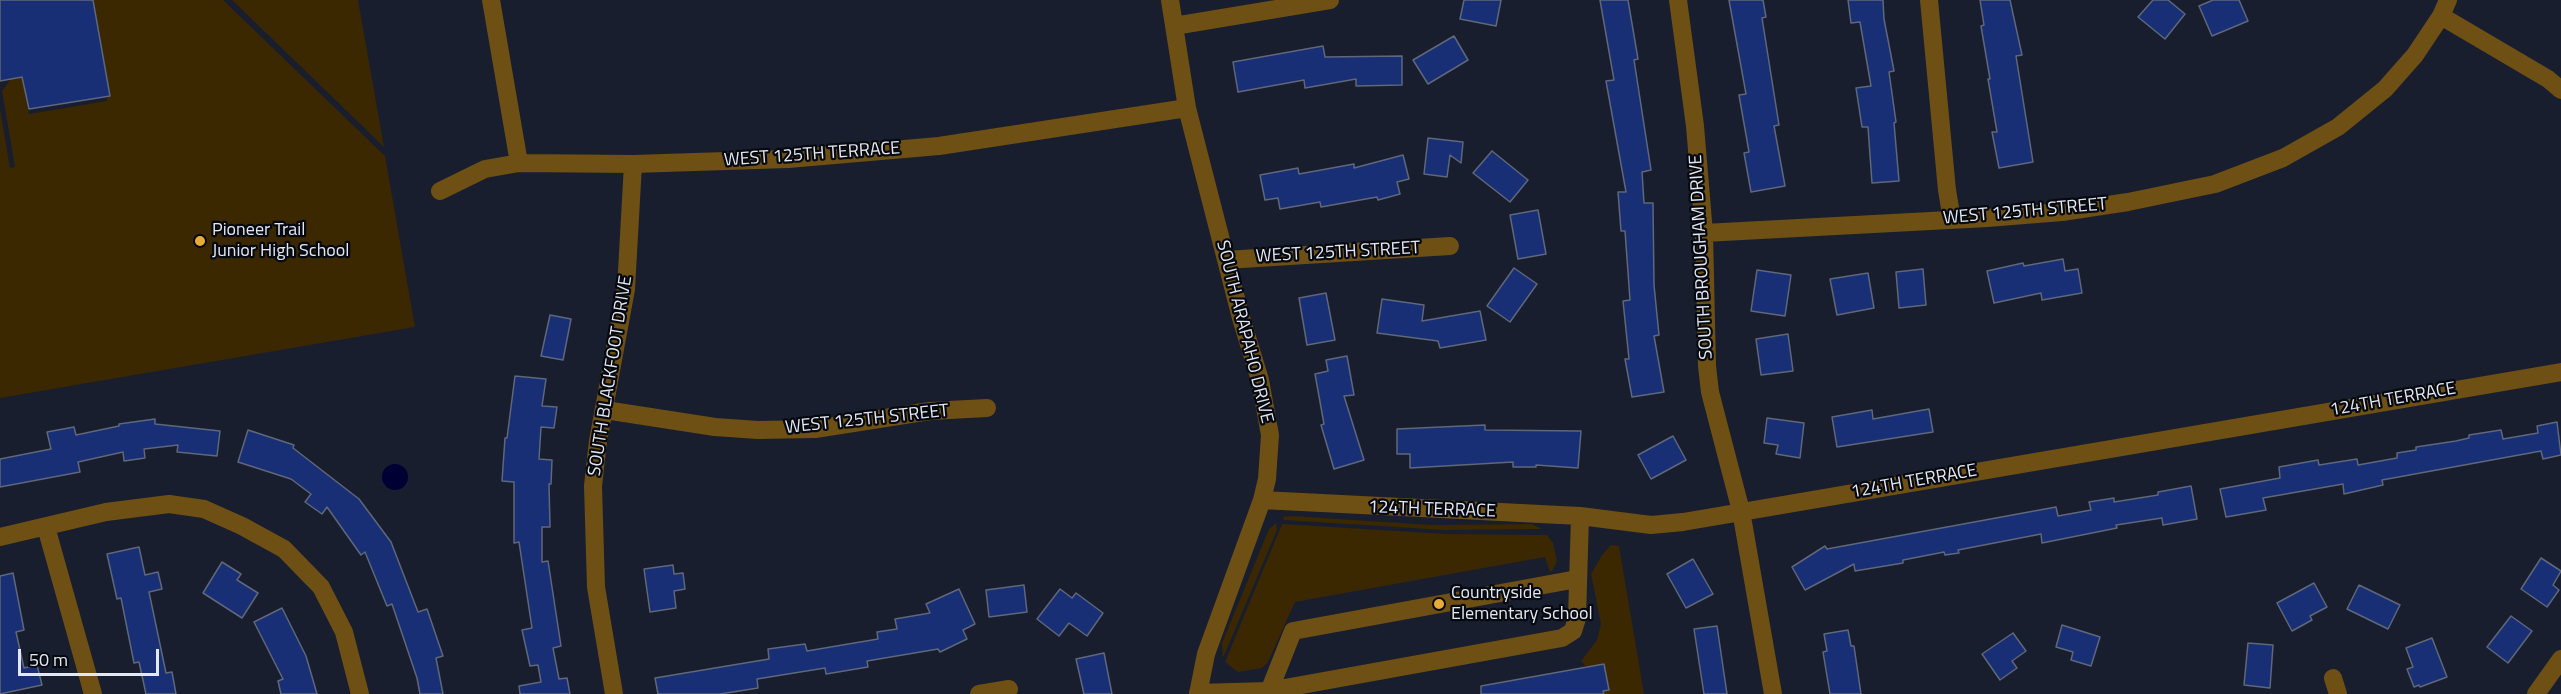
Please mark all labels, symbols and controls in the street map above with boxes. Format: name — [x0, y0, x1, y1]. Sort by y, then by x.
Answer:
street label: WEST 125TH TERRACE — [723, 138, 901, 172]
street label: SOUTH BROUGHAM DRIVE — [1686, 154, 1718, 360]
street label: WEST 125TH STREET — [1942, 194, 2108, 230]
place label: Pioneer Trail Junior High School — [212, 220, 349, 262]
marker: Pioneer Trail Junior High School — [193, 234, 207, 248]
street label: SOUTH ARAPAHO DRIVE — [1211, 238, 1277, 426]
street label: WEST 125TH STREET — [1255, 238, 1421, 268]
street label: SOUTH BLACKFOOT DRIVE — [584, 274, 638, 478]
street label: 124TH TERRACE — [2328, 378, 2458, 422]
street label: WEST 125TH STREET — [784, 401, 950, 439]
street label: 124TH TERRACE — [1849, 460, 1979, 504]
street label: 124TH TERRACE — [1368, 497, 1496, 523]
place label: Countryside Elementary School — [1451, 583, 1593, 626]
marker: Countryside Elementary School — [1432, 597, 1446, 611]
scale bar — [21, 637, 162, 675]
text: 50 m — [29, 646, 68, 673]

